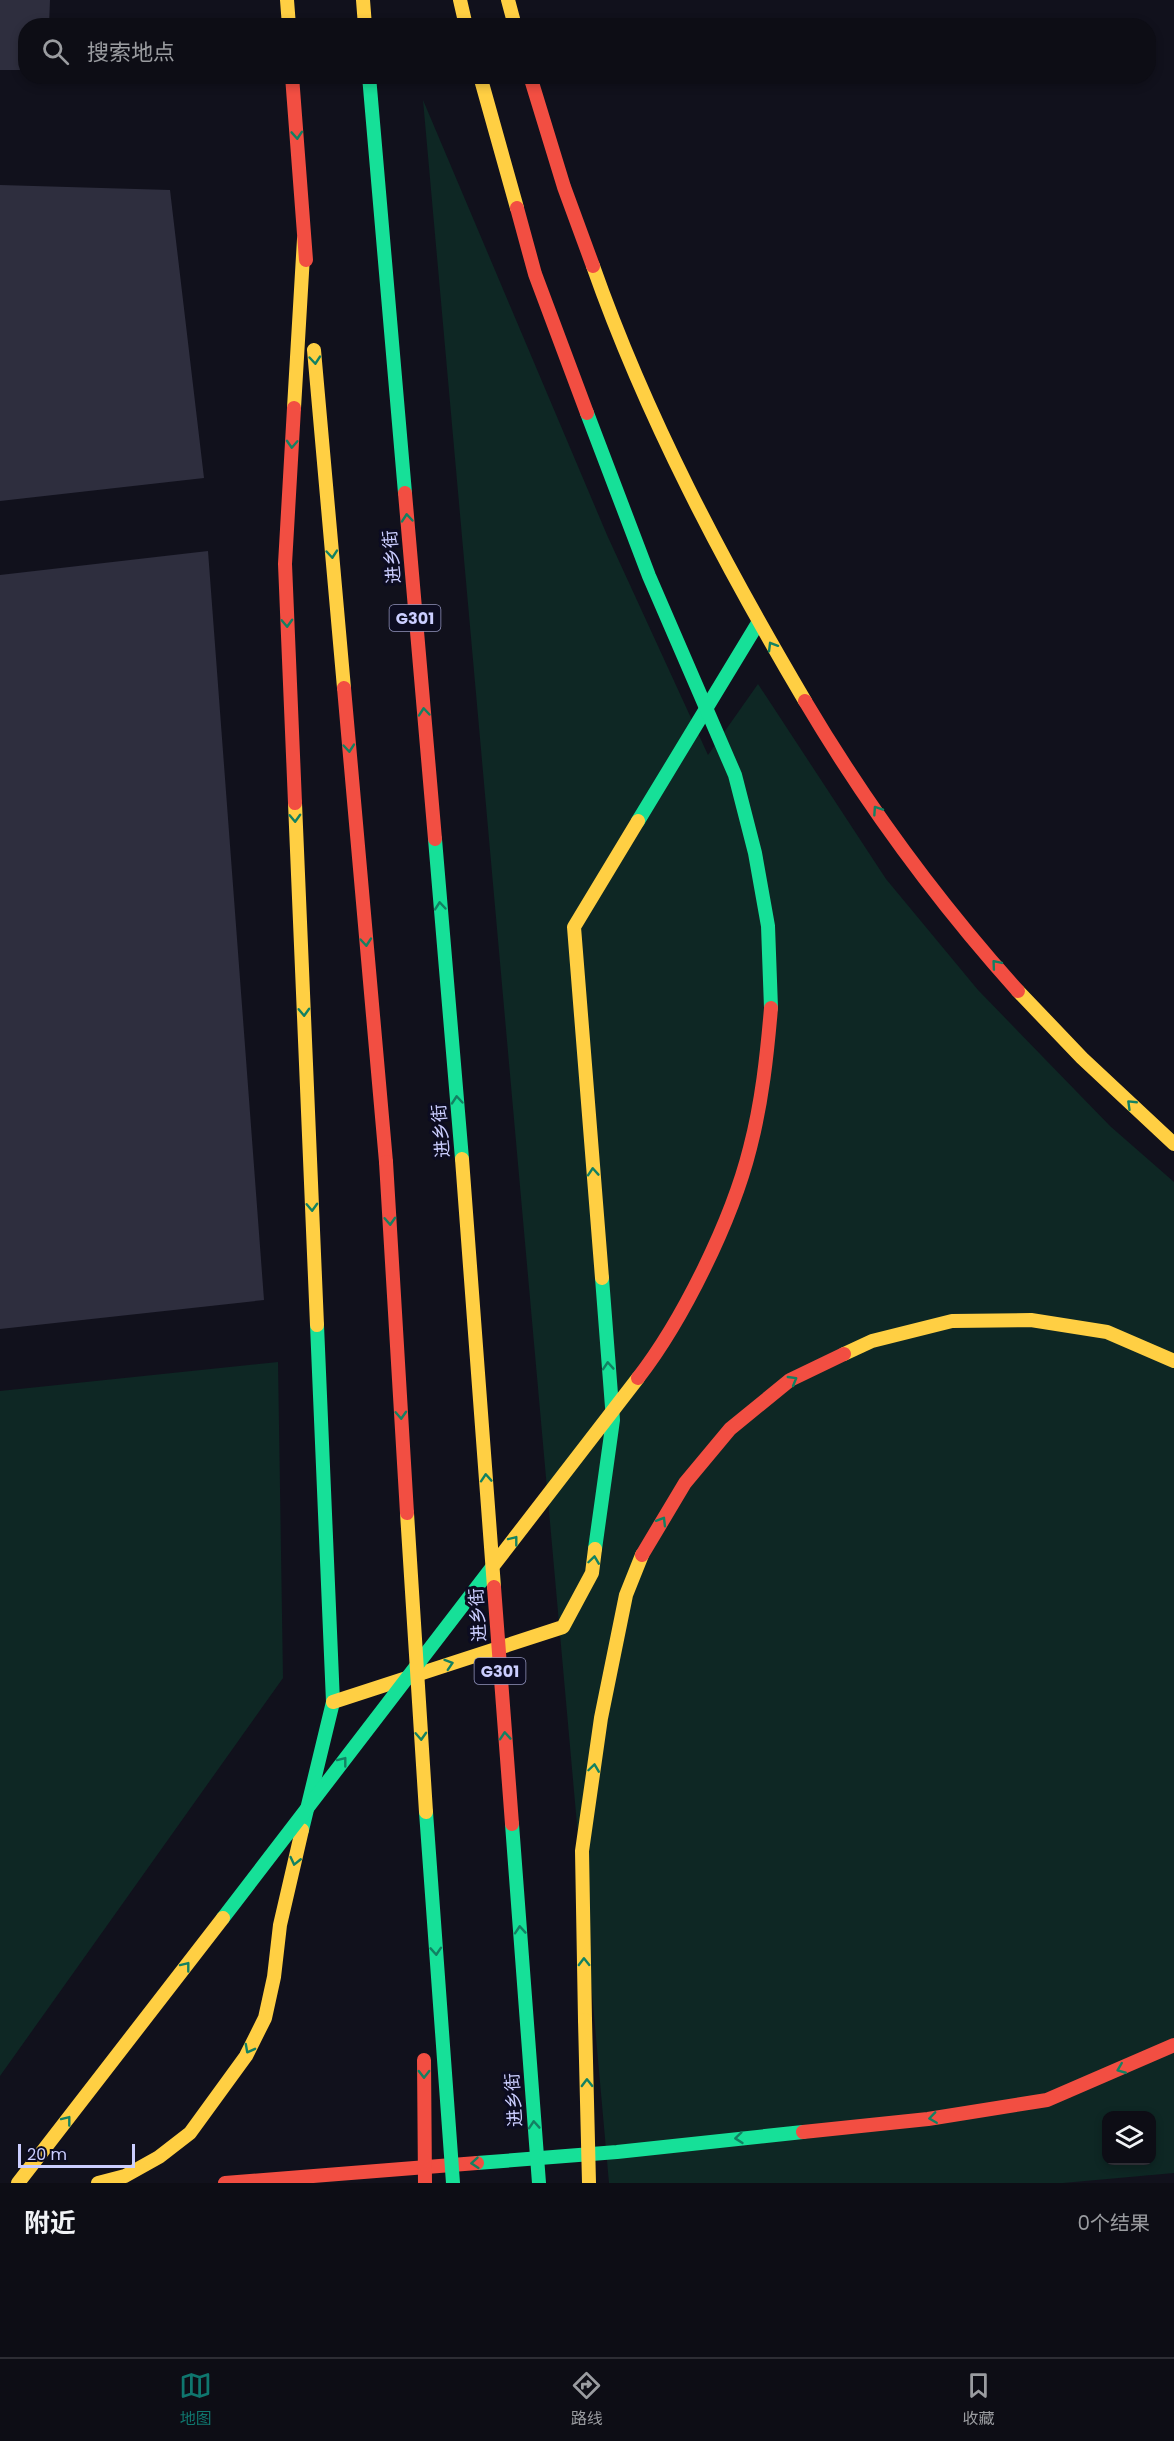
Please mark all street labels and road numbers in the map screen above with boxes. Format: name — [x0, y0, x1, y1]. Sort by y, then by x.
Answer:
street label: 进乡街 — [377, 529, 406, 585]
road number: G301 — [390, 605, 440, 631]
street label: 进乡街 — [426, 1103, 455, 1159]
street label: 进乡街 — [463, 1587, 492, 1643]
road number: G301 — [474, 1658, 526, 1684]
street label: 进乡街 — [499, 2072, 528, 2128]

